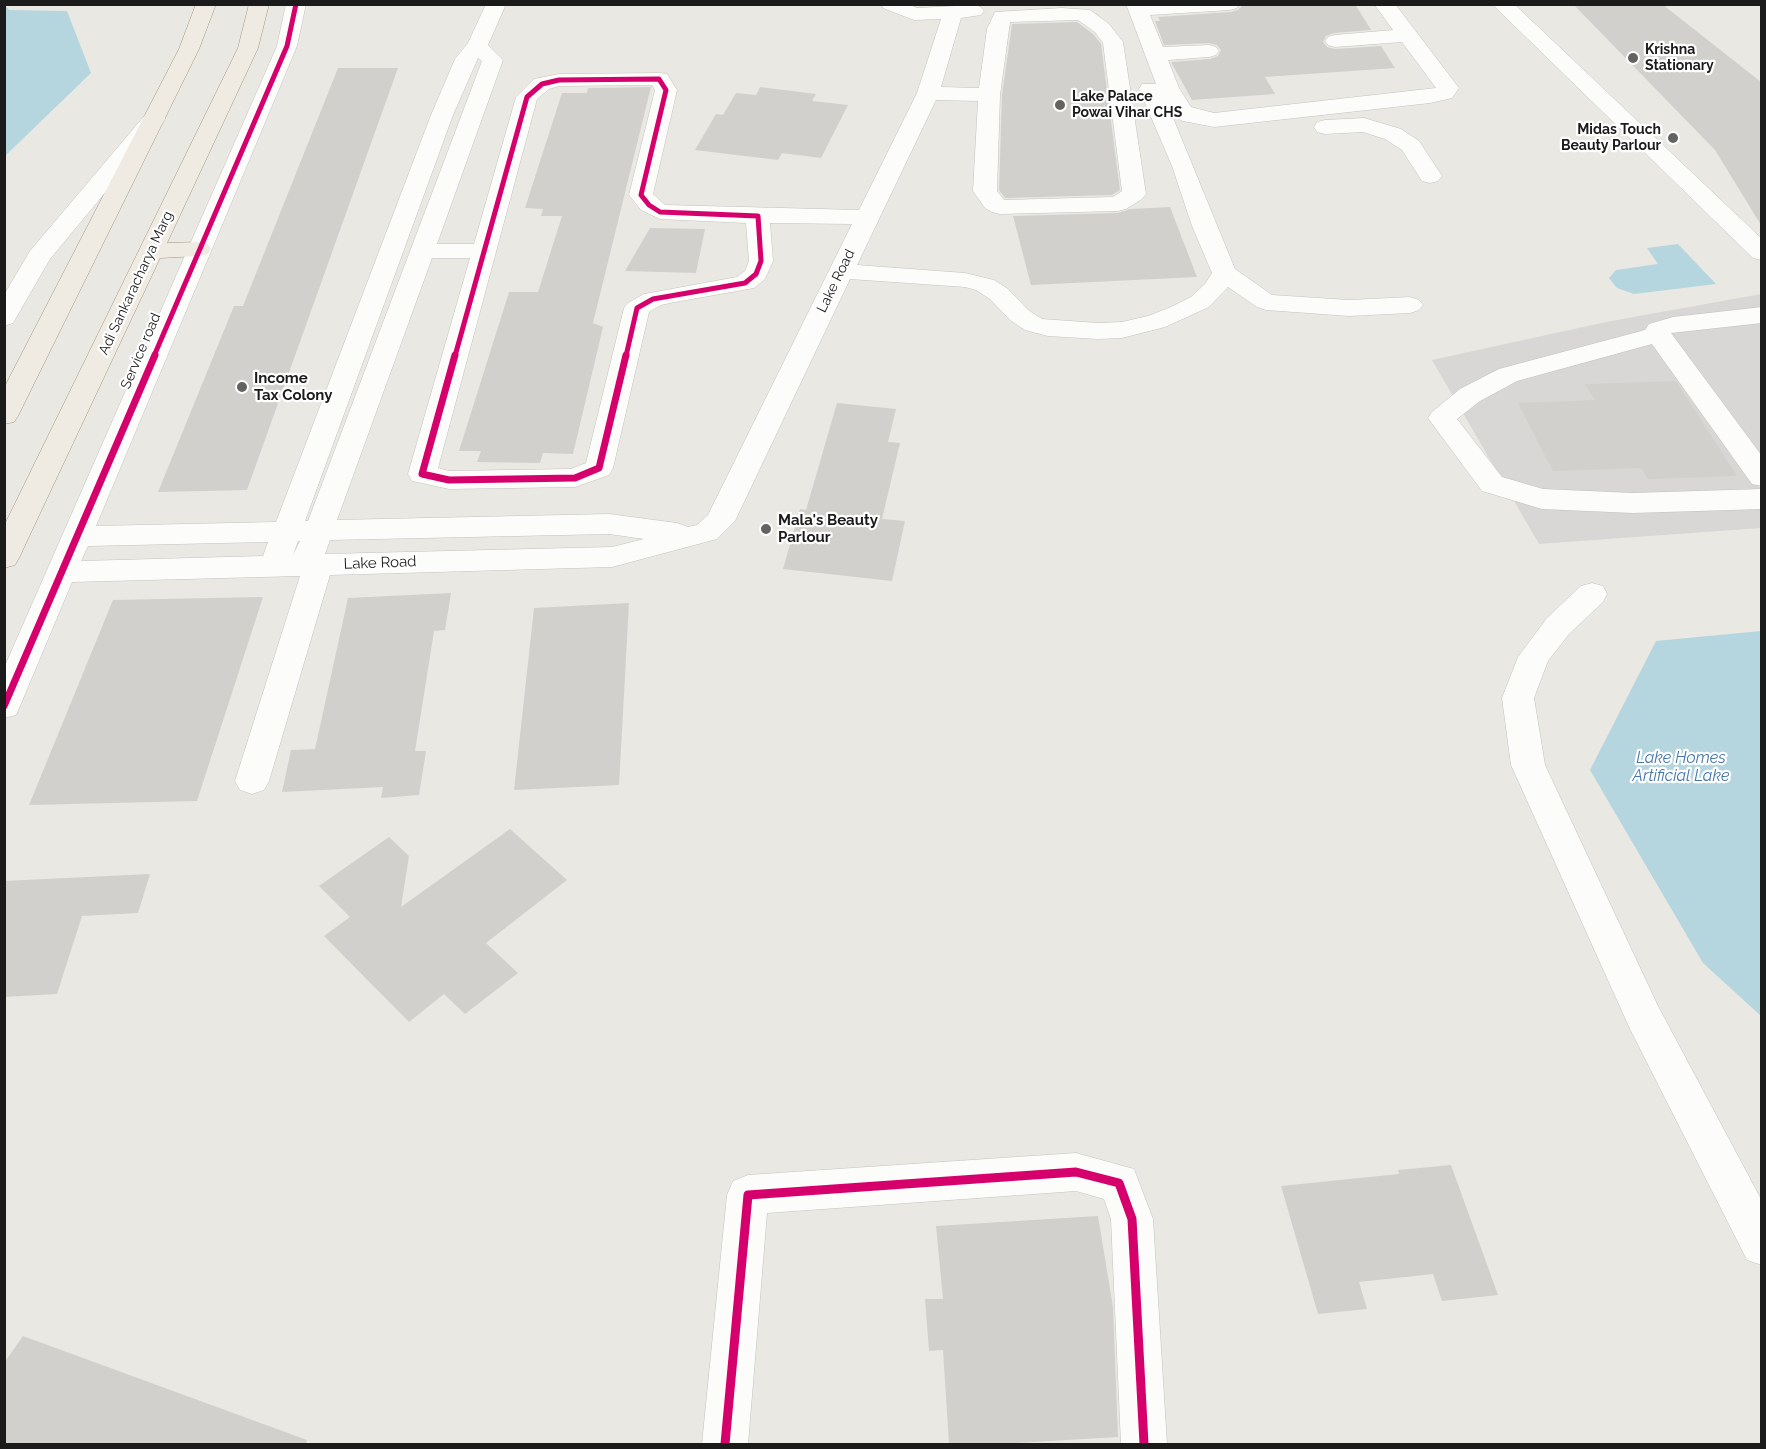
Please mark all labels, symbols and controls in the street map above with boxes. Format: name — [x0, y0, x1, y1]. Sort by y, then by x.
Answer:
place label: Krishna Stationary — [1645, 42, 1714, 74]
marker: Krishna Stationary — [1626, 51, 1640, 65]
place label: Lake Palace Powai Vihar CHS — [1072, 89, 1182, 122]
marker: Lake Palace Powai Vihar CHS — [1053, 98, 1067, 112]
place label: Midas Touch Beauty Parlour — [1561, 122, 1661, 154]
marker: Midas Touch Beauty Parlour — [1666, 131, 1680, 145]
street label: Adi Sankaracharya Marg — [95, 208, 177, 358]
street label: Lake Road — [814, 247, 858, 315]
street label: Service road — [117, 310, 165, 392]
place label: Income Tax Colony — [254, 369, 333, 404]
marker: Income Tax Colony — [235, 380, 249, 394]
place label: Mala's Beauty Parlour — [778, 511, 878, 546]
marker: Mala's Beauty Parlour — [759, 522, 773, 536]
street label: Lake Road — [343, 553, 417, 573]
water label: Lake Homes Artificial Lake — [1633, 748, 1729, 786]

